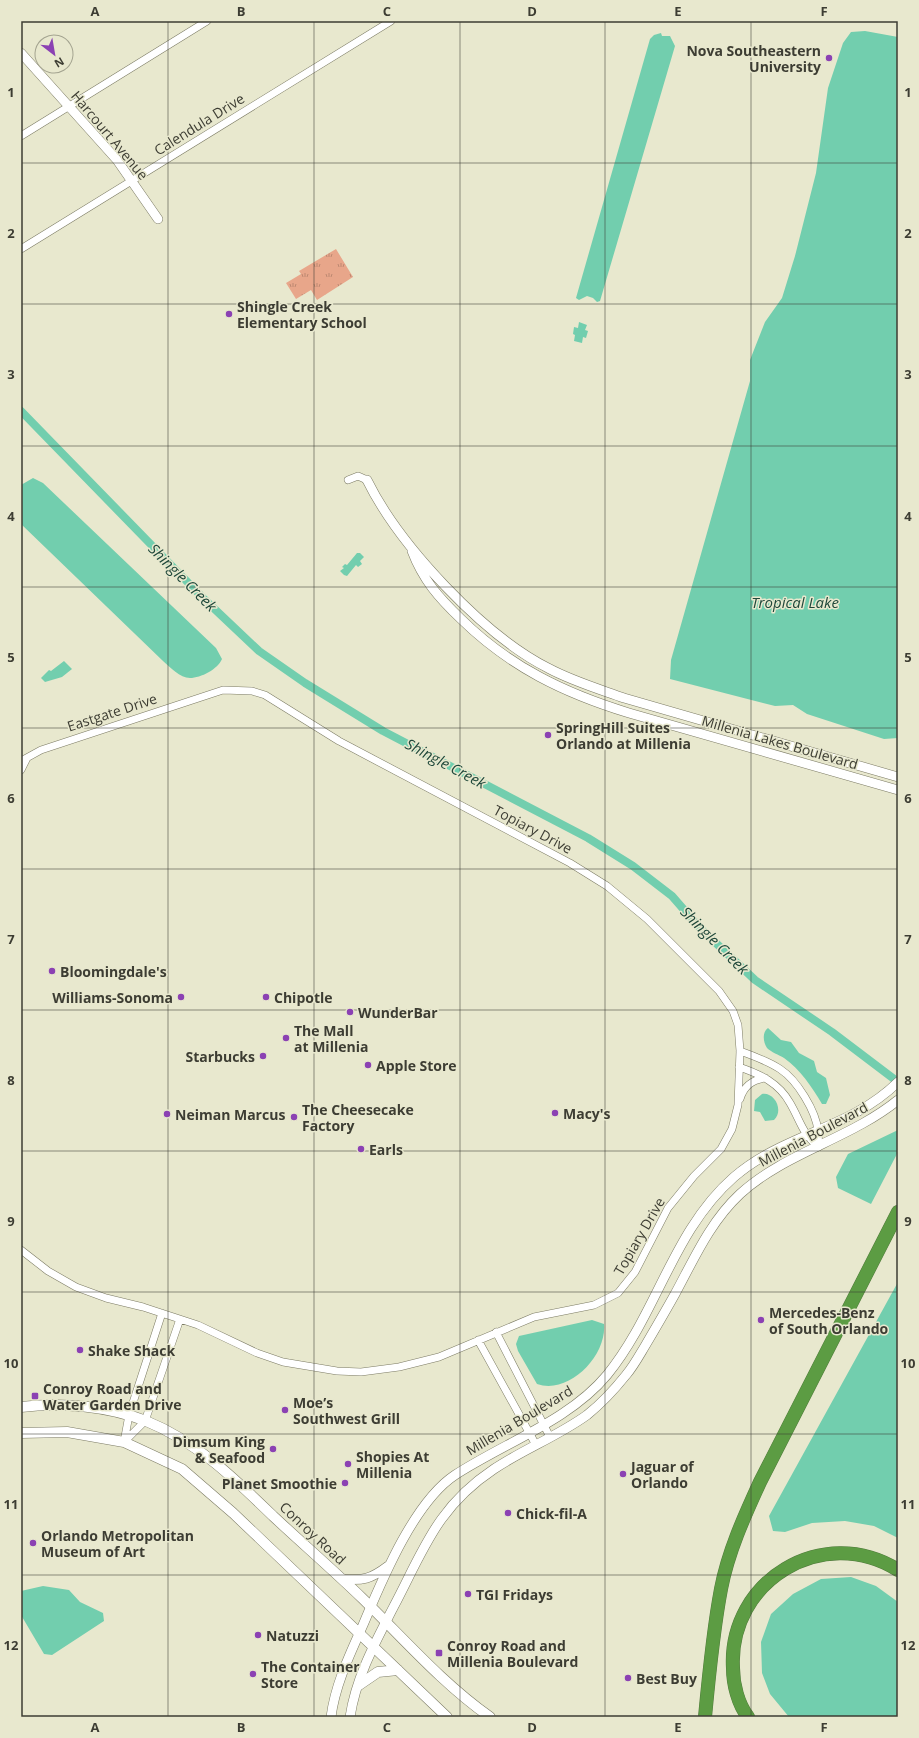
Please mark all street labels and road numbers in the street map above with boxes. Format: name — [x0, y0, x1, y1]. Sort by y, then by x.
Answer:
street label: Harcourt Avenue — [67, 87, 153, 184]
street label: Calendula Drive — [150, 89, 248, 159]
street label: Eastgate Drive — [65, 688, 159, 735]
street label: Millenia Lakes Boulevard — [700, 711, 860, 773]
street label: Topiary Drive — [490, 800, 576, 858]
street label: Millenia Boulevard — [755, 1097, 871, 1171]
street label: Topiary Drive — [609, 1194, 669, 1278]
street label: Millenia Boulevard — [462, 1381, 576, 1459]
street label: Conroy Road — [276, 1497, 350, 1569]

